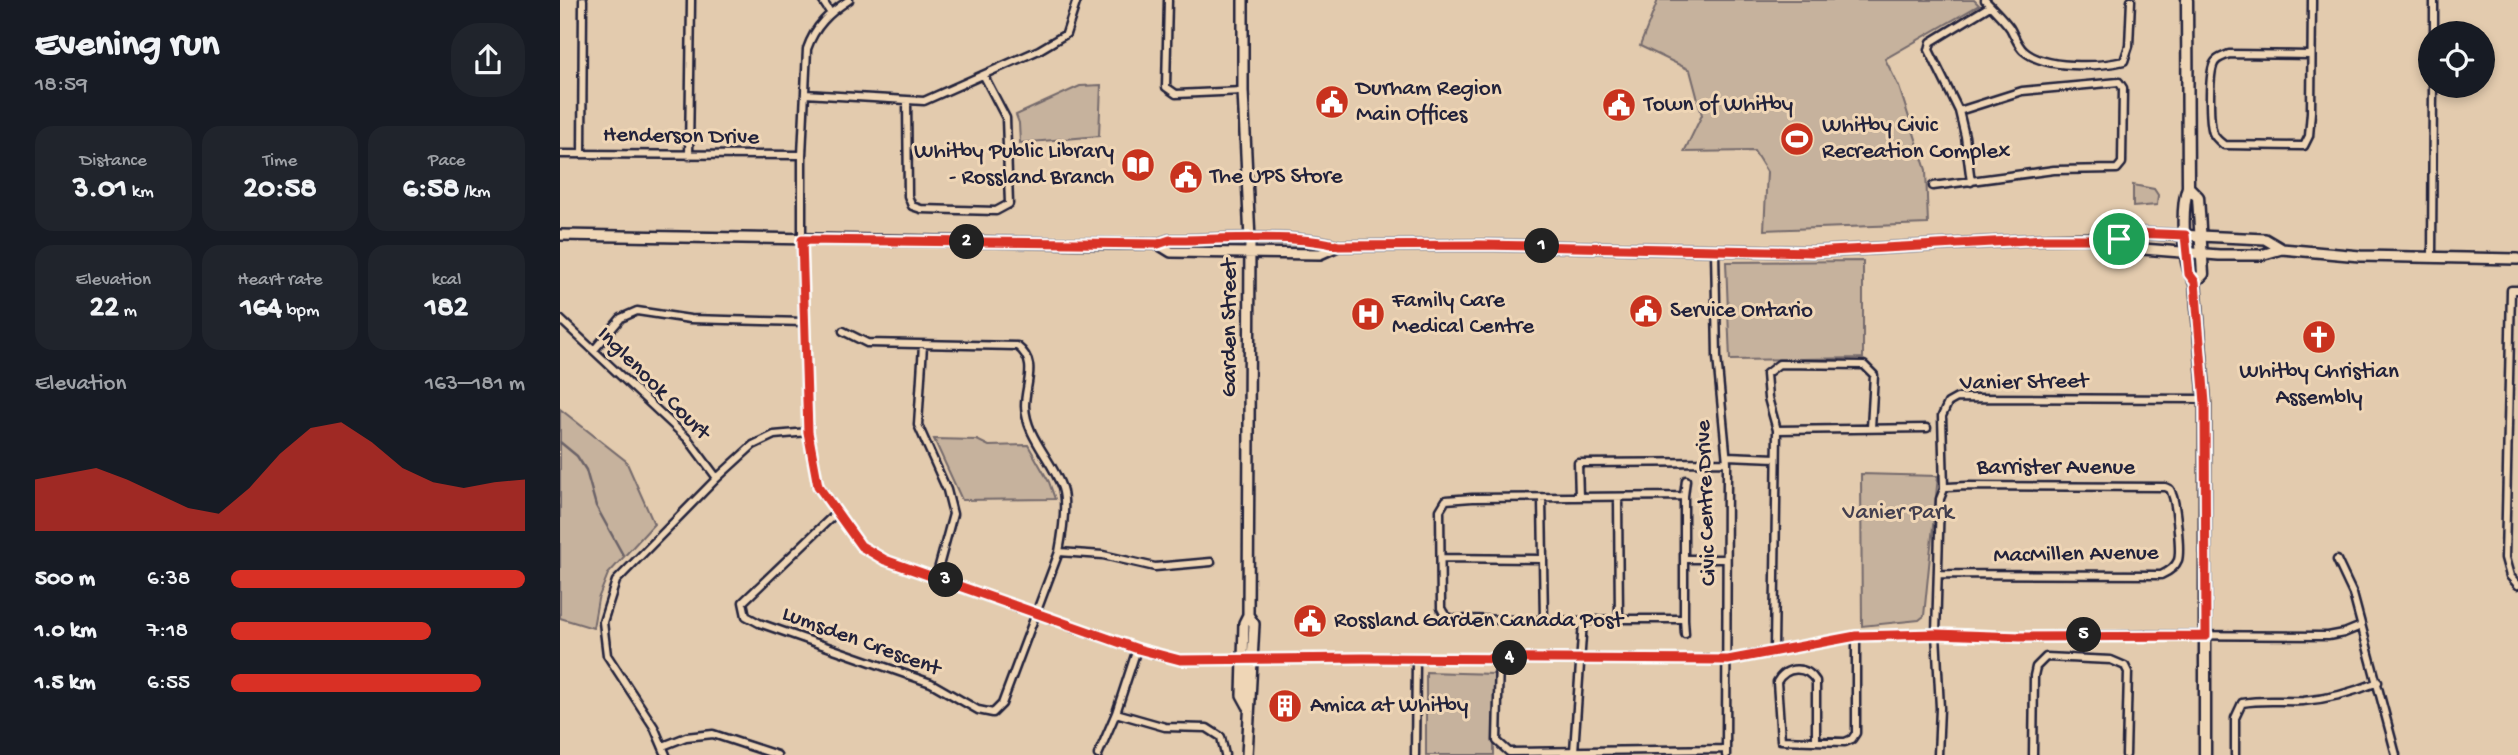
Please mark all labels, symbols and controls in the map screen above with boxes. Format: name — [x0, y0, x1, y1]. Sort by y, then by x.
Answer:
map controls — [2418, 21, 2495, 98]
button: locate — [2418, 21, 2495, 98]
button: share — [451, 23, 525, 97]
text: Evening run — [35, 24, 219, 68]
text: 18:59 — [35, 72, 88, 99]
place label: Durham Region Main Offices — [1354, 76, 1502, 129]
public building icon: Durham Region Main Offices — [1313, 83, 1351, 121]
public building icon: Town of Whitby — [1600, 86, 1638, 124]
place label: Town of Whitby — [1642, 92, 1793, 119]
place label: Whitby Civic Recreation Complex — [1822, 113, 2010, 166]
sports icon: Whitby Civic Recreation Complex — [1778, 120, 1816, 158]
street label: Henderson Drive — [603, 122, 761, 152]
place label: Whitby Public Library - Rossland Branch — [914, 139, 1114, 192]
library icon: Whitby Public Library - Rossland Branch — [1119, 146, 1157, 184]
text: Distance — [80, 150, 147, 173]
text: Time — [263, 150, 297, 173]
text: Pace — [428, 150, 465, 173]
public building icon: The UPS Store — [1167, 158, 1205, 196]
place label: The UPS Store — [1208, 164, 1344, 191]
text: 3.01 — [73, 173, 127, 208]
text: 20:58 — [243, 173, 317, 208]
text: 6:58 — [403, 173, 460, 208]
text: km — [127, 181, 154, 204]
text: /km — [460, 181, 491, 204]
pin — [2089, 209, 2149, 269]
icon: arrive — [2100, 220, 2138, 258]
pin: 2 — [950, 224, 984, 260]
pin: 1 — [1524, 229, 1560, 264]
text: 2 — [962, 230, 971, 253]
text: 1 — [1538, 234, 1545, 257]
street label: Garden Street — [1217, 257, 1244, 397]
text: Elevation — [76, 269, 151, 292]
text: Heart rate — [237, 269, 323, 292]
text: kcal — [432, 269, 462, 292]
place label: Family Care Medical Centre — [1391, 288, 1535, 341]
text: 22 — [90, 292, 119, 327]
text: 164 — [241, 292, 282, 327]
text: 182 — [425, 292, 468, 327]
public building icon: Service Ontario — [1627, 292, 1665, 330]
hospital icon: Family Care Medical Centre — [1349, 295, 1387, 333]
place label: Service Ontario — [1670, 298, 1813, 325]
text: m — [119, 300, 137, 323]
text: bpm — [282, 300, 319, 323]
church icon: Whitby Christian Assembly — [2300, 318, 2338, 356]
street label: Inglenook Court — [591, 322, 717, 448]
place label: Whitby Christian Assembly — [2239, 359, 2399, 412]
street label: Vanier Street — [1959, 368, 2090, 398]
text: Elevation — [35, 371, 126, 398]
text: 163–181 m — [425, 371, 525, 398]
street label: Civic Centre Drive — [1691, 418, 1723, 586]
street label: Barrister Avenue — [1976, 455, 2136, 482]
park label: Vanier Park — [1842, 500, 1956, 527]
street label: MacMillen Avenue — [1993, 540, 2160, 570]
pin: 3 — [928, 562, 964, 598]
text: 500 m — [35, 566, 95, 593]
text: 6:38 — [147, 566, 190, 593]
text: 3 — [941, 568, 950, 591]
street label: Lumsden Crescent — [778, 601, 945, 684]
public building icon: Rossland Garden Canada Post — [1291, 602, 1329, 640]
place label: Rossland Garden Canada Post — [1334, 608, 1624, 635]
text: 1.0 km — [35, 618, 97, 645]
text: 7:18 — [147, 618, 188, 645]
pin: 5 — [2066, 618, 2102, 652]
text: 5 — [2079, 623, 2089, 646]
pin: 4 — [1492, 640, 1528, 676]
text: 4 — [1505, 646, 1514, 669]
text: 1.5 km — [35, 670, 96, 697]
text: 6:55 — [147, 670, 190, 697]
building icon: Amica at Whitby — [1266, 687, 1304, 725]
place label: Amica at Whitby — [1310, 693, 1468, 720]

